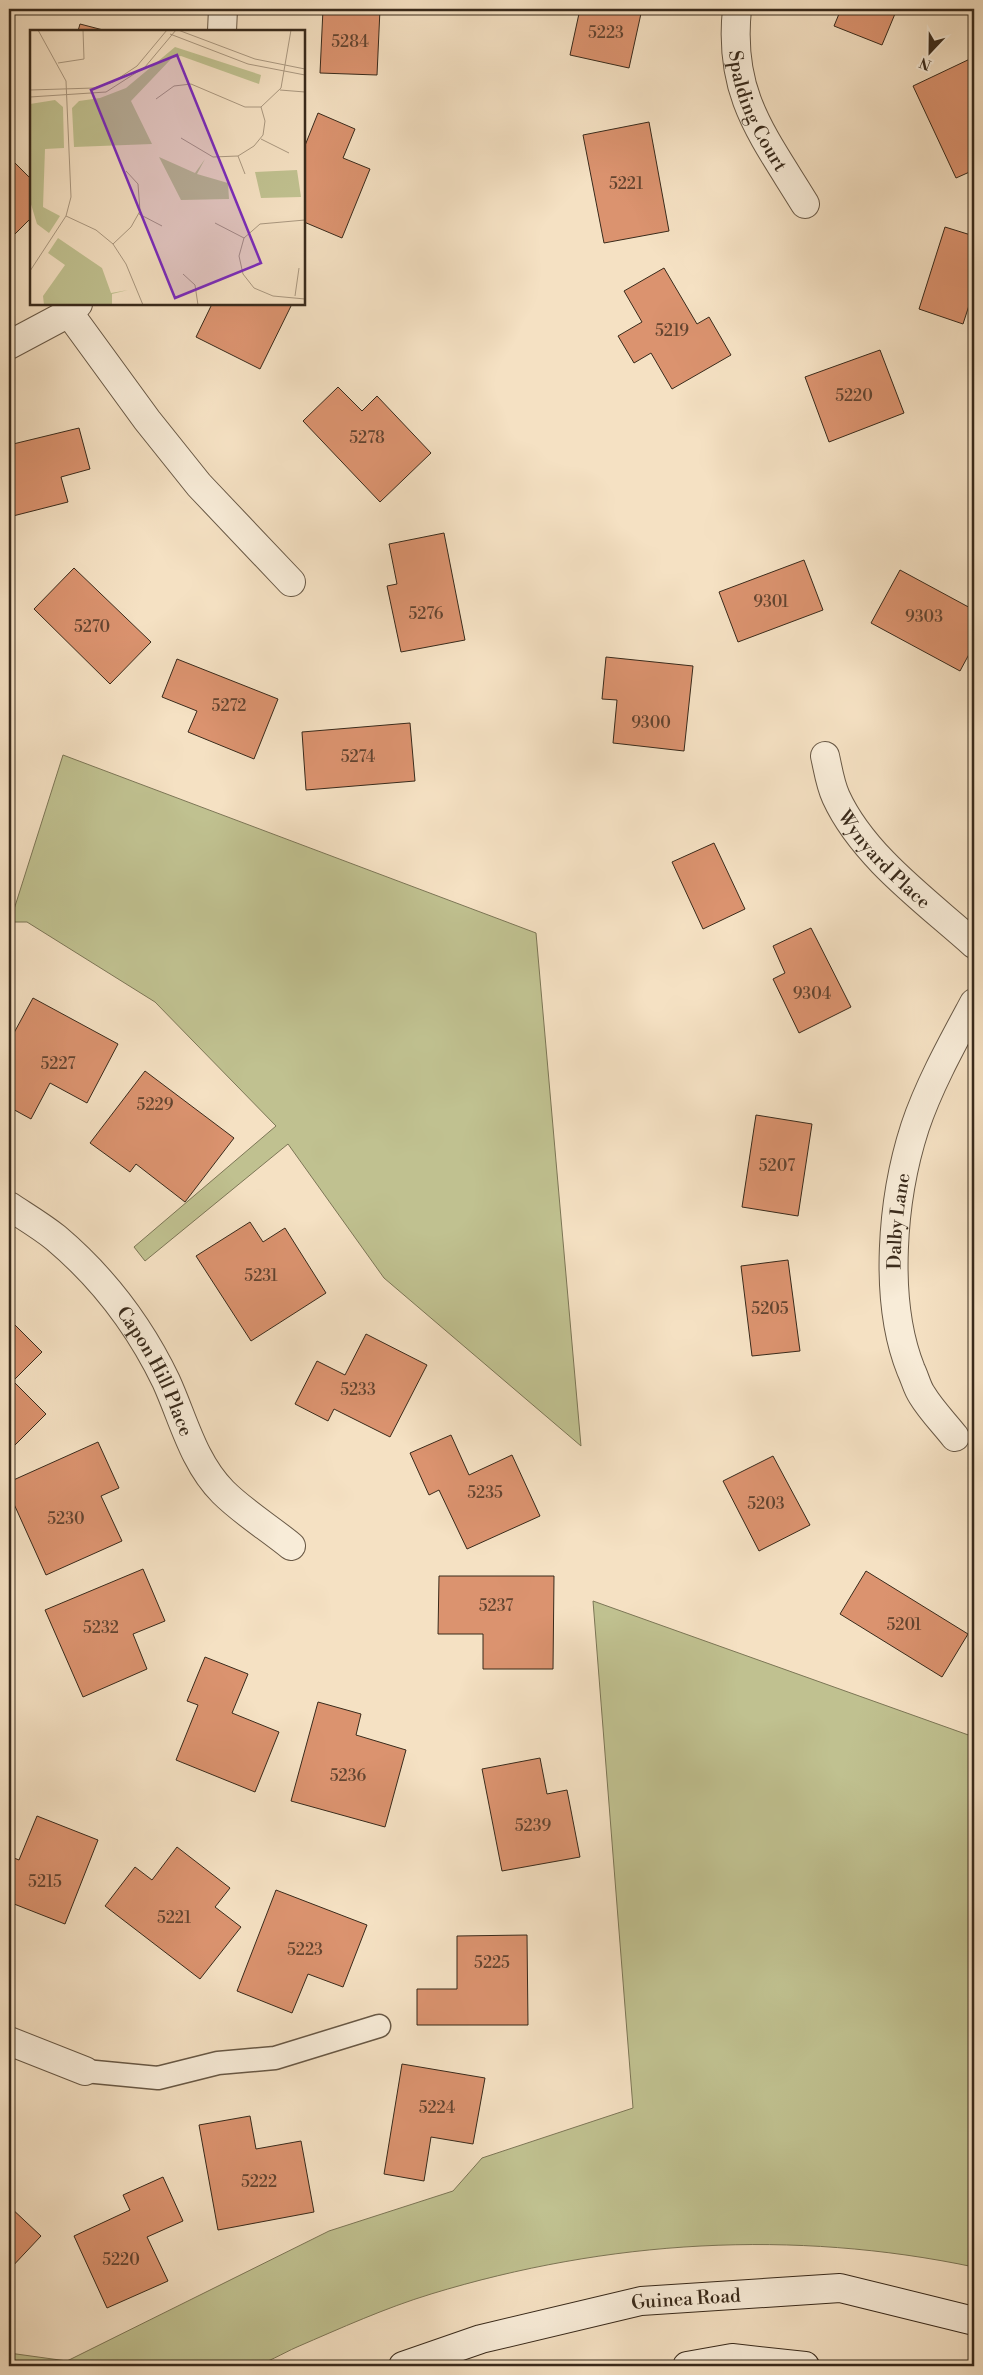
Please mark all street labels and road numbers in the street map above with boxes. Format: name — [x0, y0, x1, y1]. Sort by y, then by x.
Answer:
street label: Spalding Court — [723, 49, 793, 176]
street label: Wynyard Place — [832, 805, 935, 914]
street label: Dalby Lane — [883, 1171, 916, 1269]
street label: Capon Hill Place — [111, 1302, 198, 1440]
street label: Guinea Road — [629, 2284, 742, 2316]

